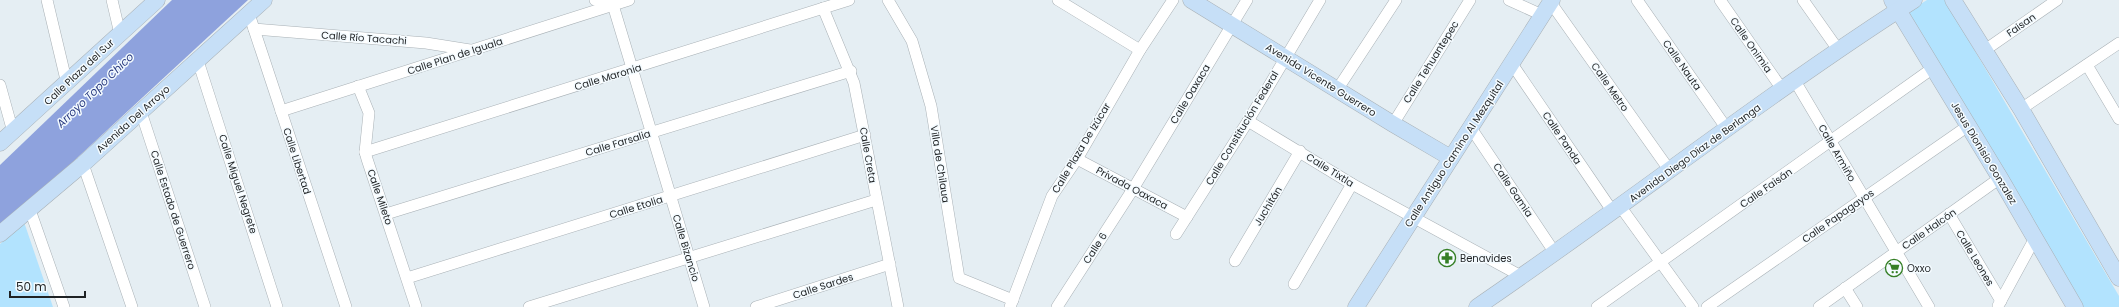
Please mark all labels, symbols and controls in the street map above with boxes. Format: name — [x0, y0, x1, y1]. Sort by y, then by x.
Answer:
street label: Faisan — [2003, 9, 2039, 41]
street label: Calle Onimia — [1726, 14, 1776, 76]
street label: Calle Tehuantepec — [1400, 18, 1462, 106]
street label: Calle Río Tacachi — [321, 28, 407, 48]
street label: Calle Plan de Iguala — [405, 33, 505, 79]
street label: Calle Plaza del Sur — [40, 35, 118, 109]
street label: Calle Nauta — [1659, 37, 1705, 93]
street label: Avenida Vicente Guerrero — [1263, 40, 1379, 120]
water label: Arroyo Topo Chico — [52, 49, 137, 132]
street label: Calle Metro — [1588, 59, 1632, 115]
street label: Calle Maronia — [573, 60, 643, 94]
street label: Calle Oaxaca — [1166, 61, 1214, 127]
street label: Calle Constitución Federal — [1202, 68, 1282, 188]
street label: Calle Antiguo Camino Al Mezquital — [1401, 78, 1507, 230]
street label: Avenida Del Arroyo — [93, 82, 173, 156]
street label: Jesus Dionisio Gonzalez — [1947, 99, 2021, 208]
street label: Calle Plaza De Izúcar — [1048, 100, 1114, 196]
street label: Avenida Diego Díaz de Berlanga — [1626, 100, 1764, 206]
street label: Calle Panda — [1539, 109, 1585, 167]
street label: Calle Armiño — [1814, 121, 1860, 185]
street label: Villa de Chilaua — [926, 124, 954, 204]
street label: Calle Libertad — [279, 126, 315, 196]
street label: Calle Farsalia — [584, 126, 652, 160]
street label: Calle Creta — [856, 126, 880, 184]
street label: Calle Miguel Negrete — [215, 132, 261, 236]
street label: Calle Estado de Guerrero — [147, 148, 199, 272]
street label: Calle Tixtla — [1303, 149, 1357, 191]
street label: Calle Gamia — [1489, 160, 1537, 220]
street label: Privada Oaxaca — [1093, 163, 1171, 213]
street label: Calle Faisán — [1737, 164, 1795, 212]
street label: Calle Mileto — [363, 167, 397, 227]
street label: Juchitán — [1250, 184, 1286, 228]
street label: Calle Papagayos — [1799, 185, 1877, 247]
street label: Calle Etolia — [607, 192, 665, 222]
street label: Calle Halcón — [1899, 205, 1959, 253]
street label: Calle Bizancio — [669, 213, 703, 283]
street label: Calle Leones — [1952, 227, 1998, 289]
street label: Calle 6 — [1079, 229, 1111, 267]
pharmacy icon: Benavides — [1437, 248, 1457, 268]
place label: Benavides — [1460, 251, 1512, 266]
supermarket icon: Oxxo — [1884, 258, 1904, 278]
place label: Oxxo — [1907, 261, 1931, 276]
street label: Calle Sardes — [791, 269, 855, 303]
scale bar — [10, 273, 85, 299]
text: 50 m — [16, 278, 47, 295]

